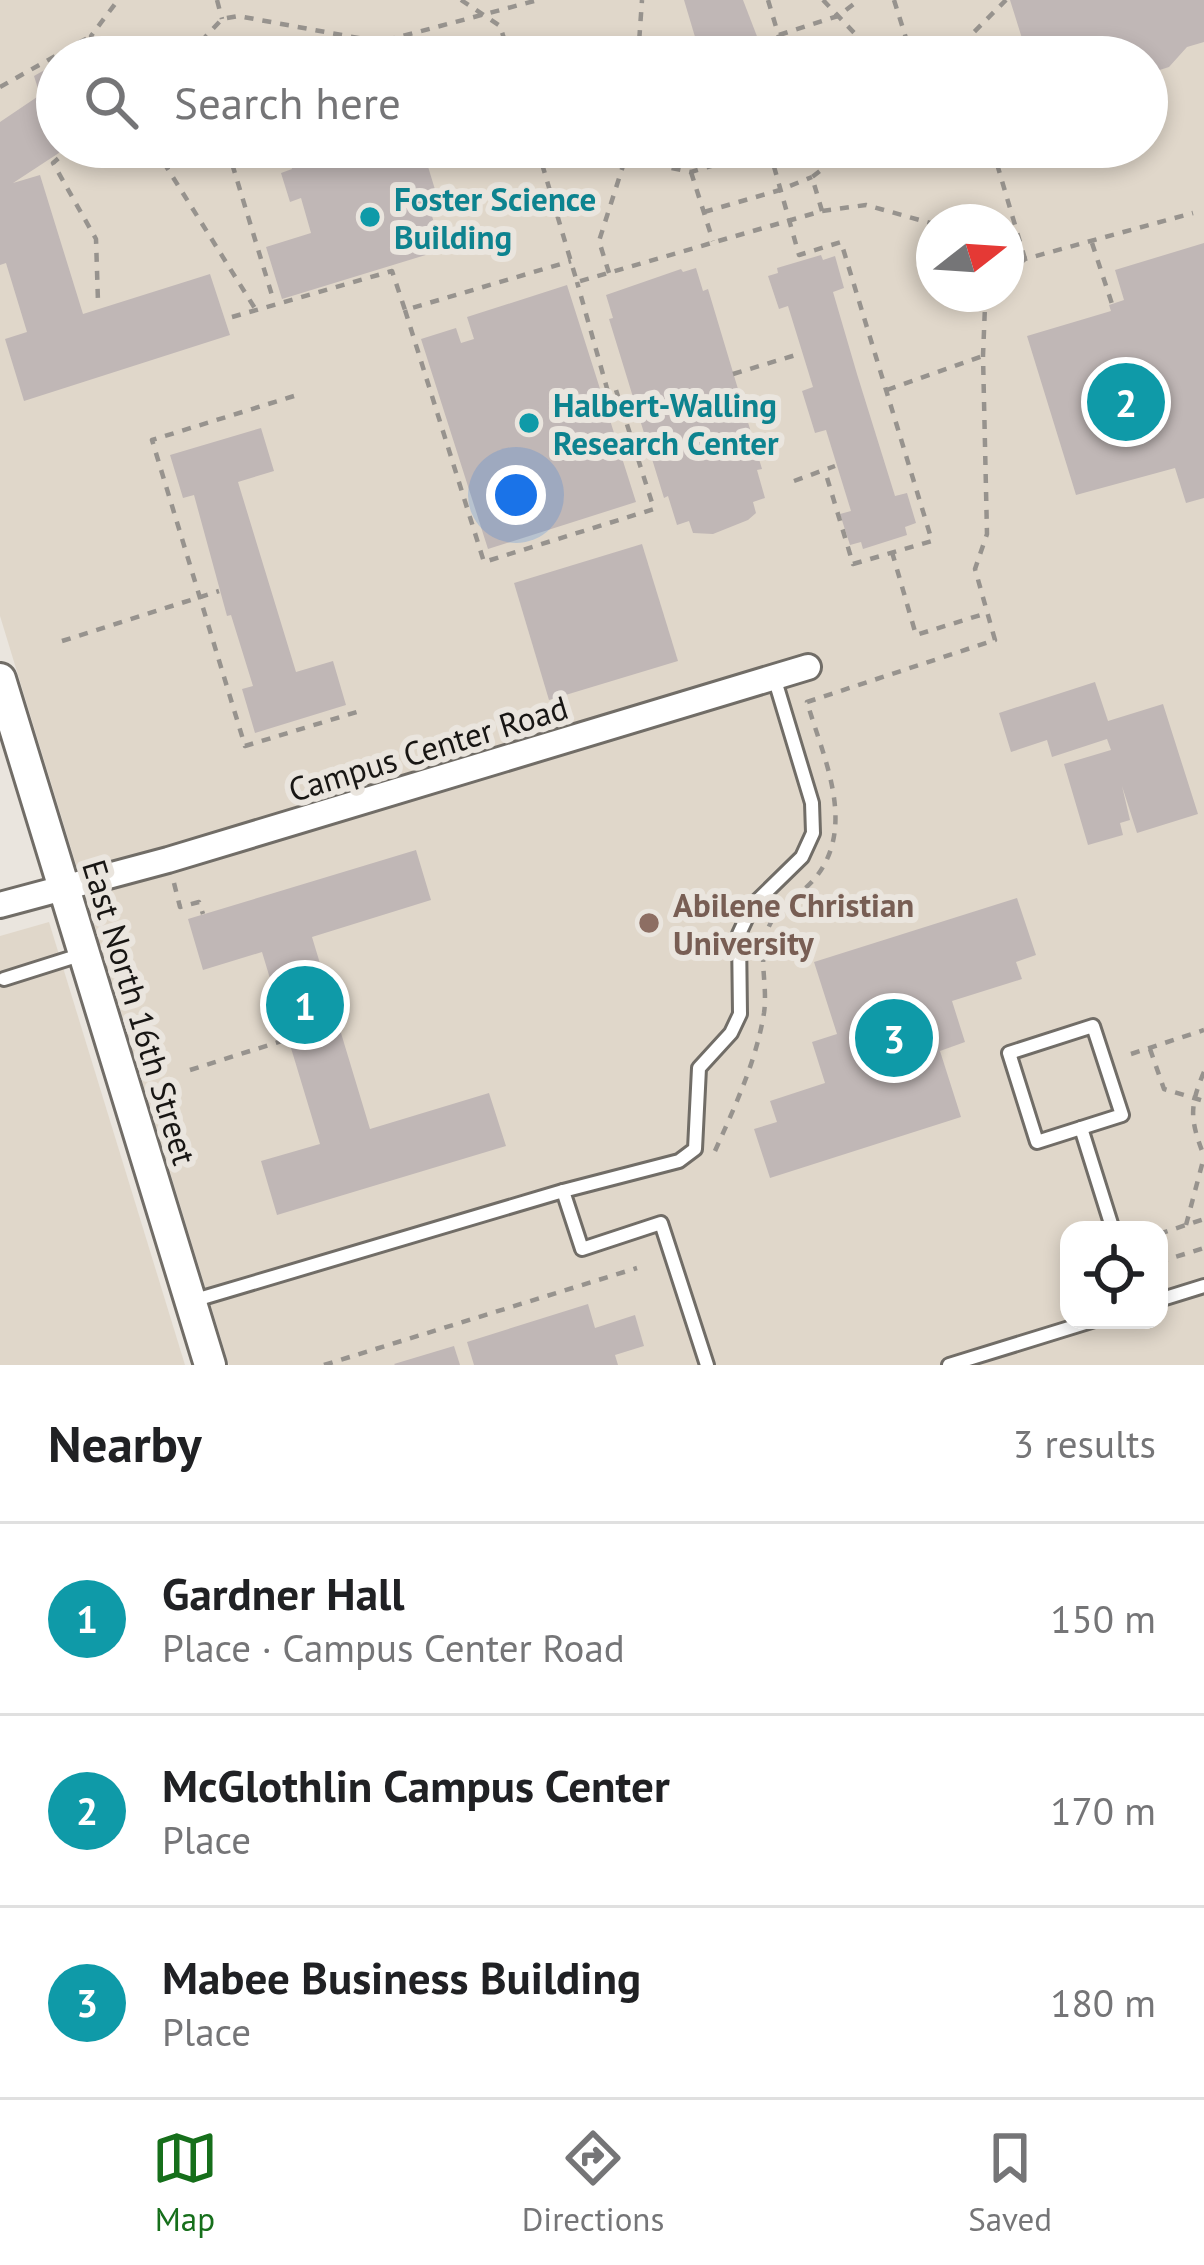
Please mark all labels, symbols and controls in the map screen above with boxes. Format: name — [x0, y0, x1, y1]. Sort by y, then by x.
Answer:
search box — [36, 36, 1168, 168]
icon: search — [78, 69, 144, 135]
text: Search here — [174, 73, 401, 131]
place label: Foster Science Building — [394, 177, 596, 258]
marker: Foster Science Building — [357, 204, 383, 230]
north arrow — [916, 204, 1024, 312]
pin: 2 — [1087, 357, 1165, 447]
place label: Halbert-Walling Research Center — [553, 383, 779, 464]
marker: Halbert-Walling Research Center — [516, 410, 542, 436]
your location — [486, 465, 546, 525]
street label: Campus Center Road — [283, 685, 573, 811]
street label: East North 16th Street — [73, 854, 207, 1170]
place label: Abilene Christian University — [673, 883, 914, 964]
marker: Abilene Christian University — [636, 910, 662, 936]
pin: 1 — [266, 960, 344, 1050]
pin: 3 — [855, 993, 933, 1083]
map controls — [1060, 1221, 1168, 1329]
button: locate — [1060, 1221, 1168, 1329]
text: Nearby — [48, 1410, 202, 1476]
text: 3 results — [1013, 1418, 1156, 1469]
text: Gardner Hall — [162, 1564, 404, 1622]
text: 1 — [76, 1593, 98, 1644]
text: 150 m — [1050, 1593, 1156, 1644]
text: Place · Campus Center Road — [162, 1622, 625, 1673]
text: McGlothlin Campus Center — [162, 1756, 670, 1814]
text: 2 — [76, 1785, 98, 1836]
text: 170 m — [1050, 1785, 1156, 1836]
text: Place — [162, 1814, 251, 1865]
text: Mabee Business Building — [162, 1948, 641, 2006]
text: 3 — [76, 1977, 98, 2028]
text: 180 m — [1050, 1977, 1156, 2028]
text: Place — [162, 2006, 251, 2057]
tab: Map — [152, 2125, 218, 2240]
tab: Directions — [522, 2125, 664, 2240]
tab: Saved — [968, 2125, 1052, 2240]

